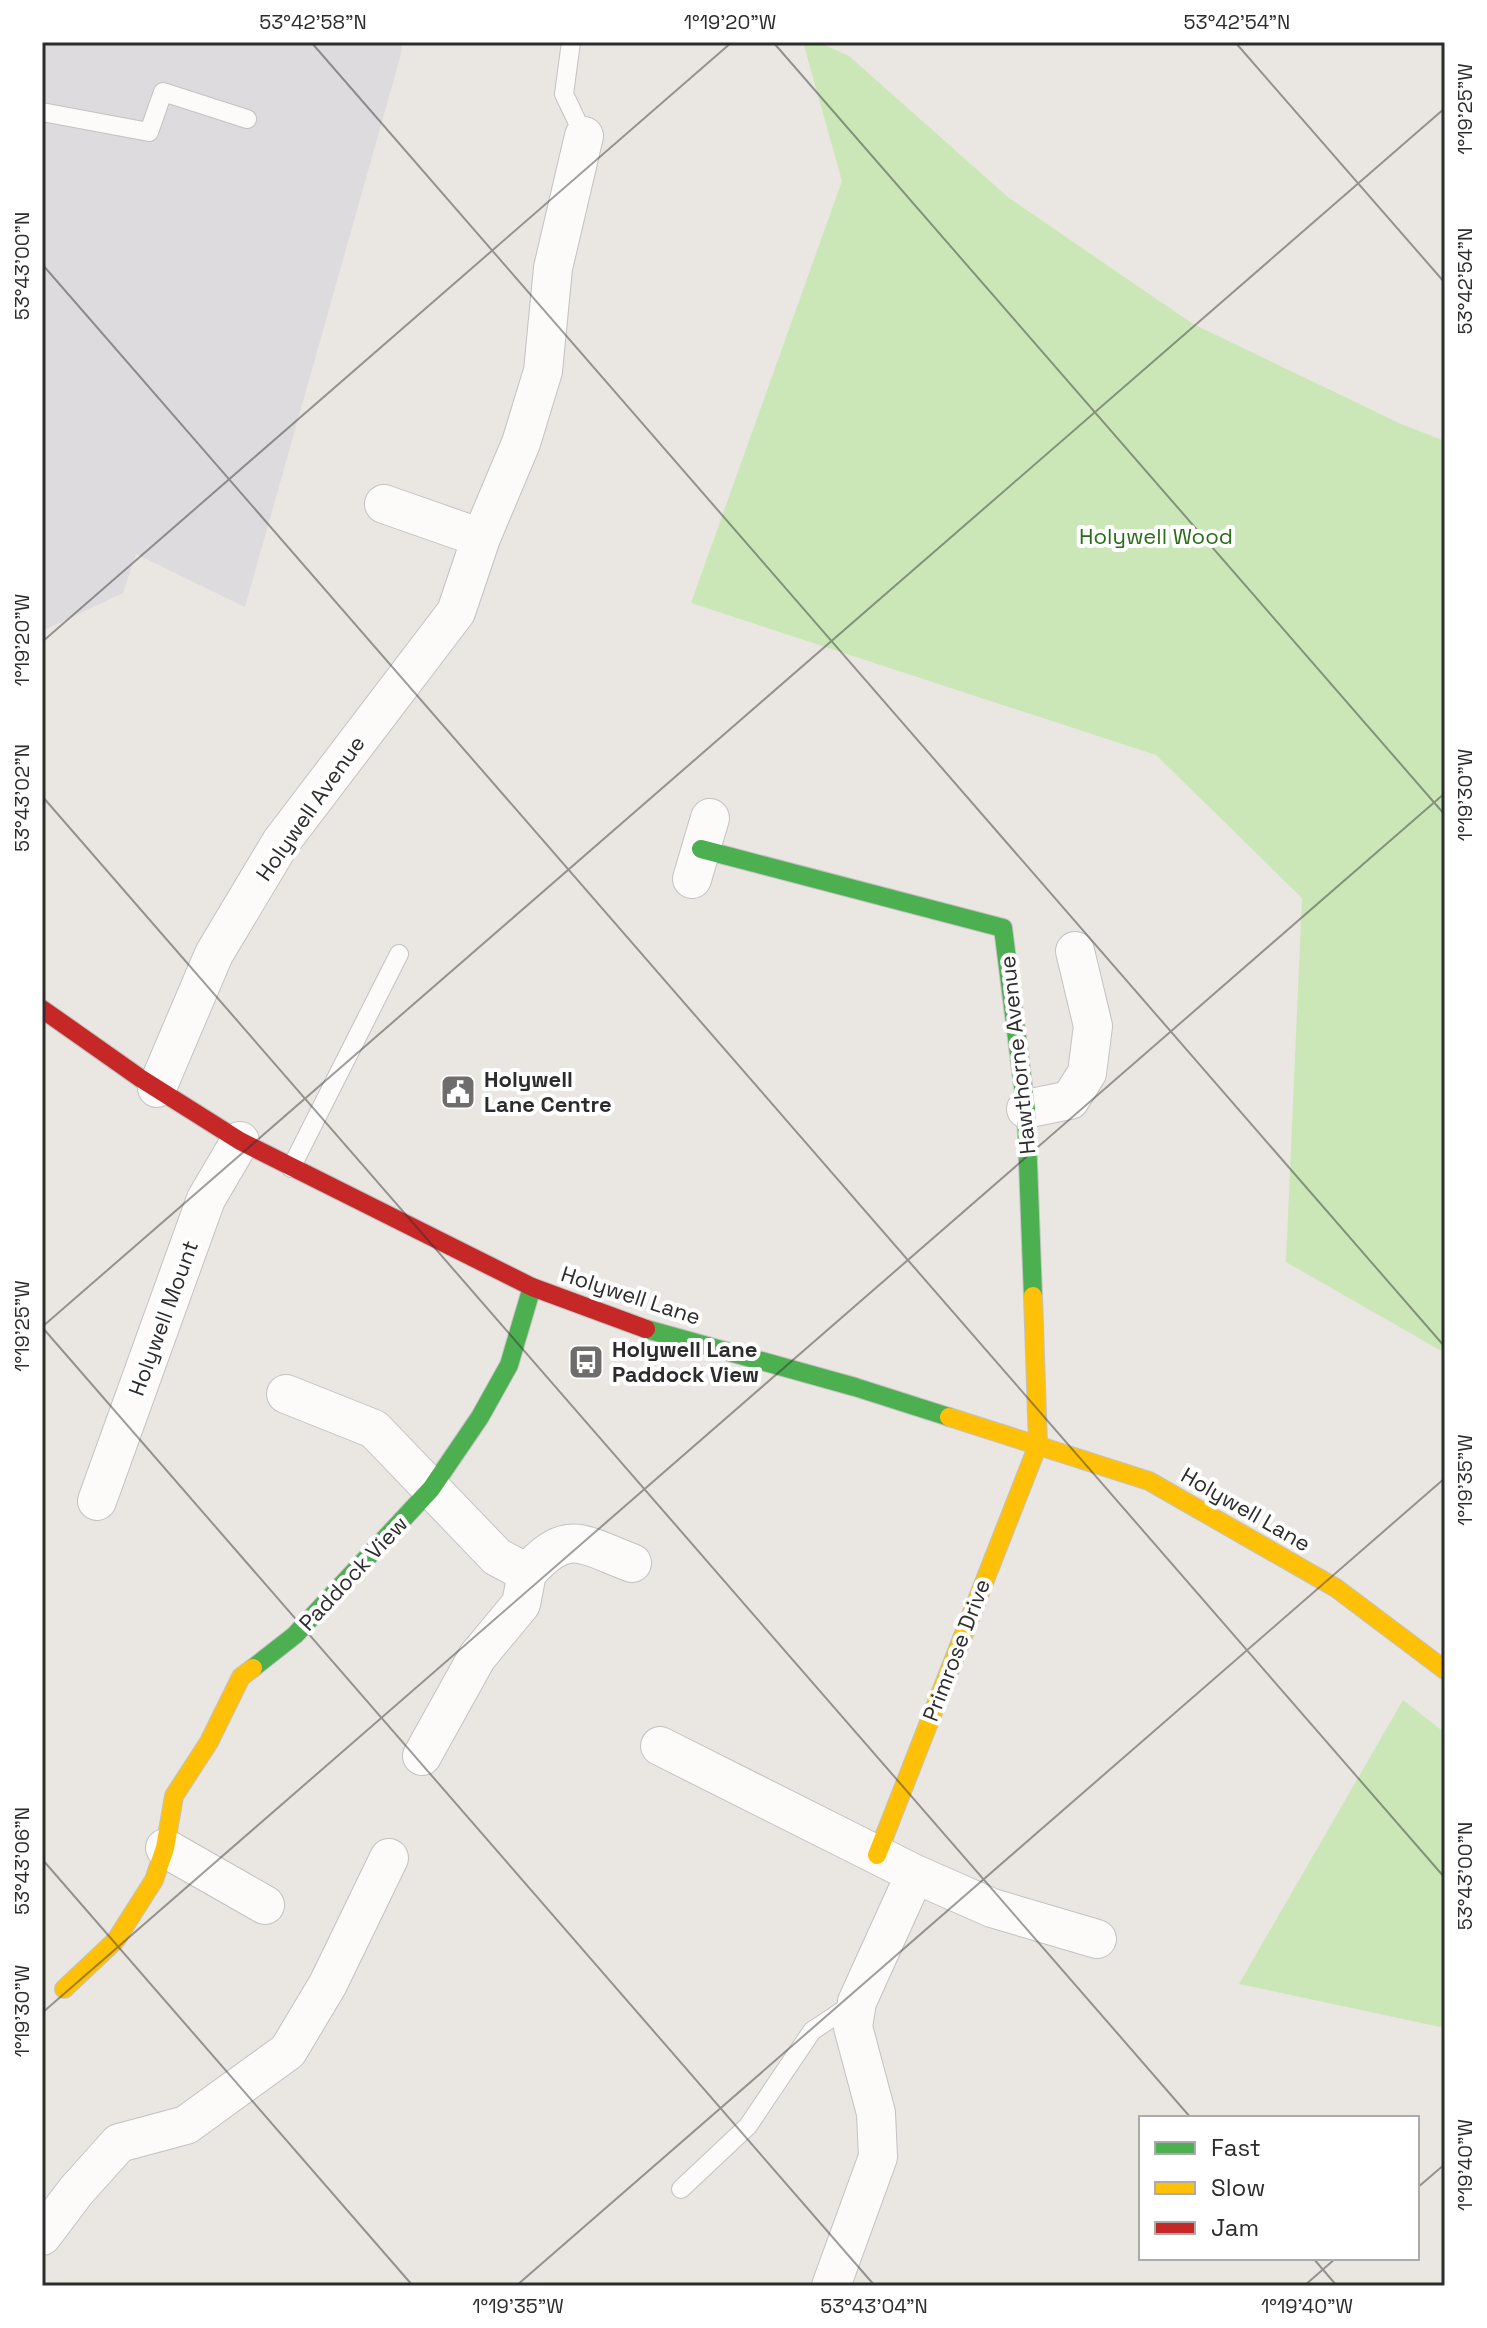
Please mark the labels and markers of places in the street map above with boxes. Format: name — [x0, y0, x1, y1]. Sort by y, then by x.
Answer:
place label: Holywell Lane Centre — [484, 1065, 612, 1118]
public building icon: Holywell Lane Centre — [439, 1073, 477, 1111]
place label: Holywell Lane Paddock View — [612, 1335, 759, 1388]
bus stop icon: Holywell Lane Paddock View — [567, 1343, 605, 1381]

